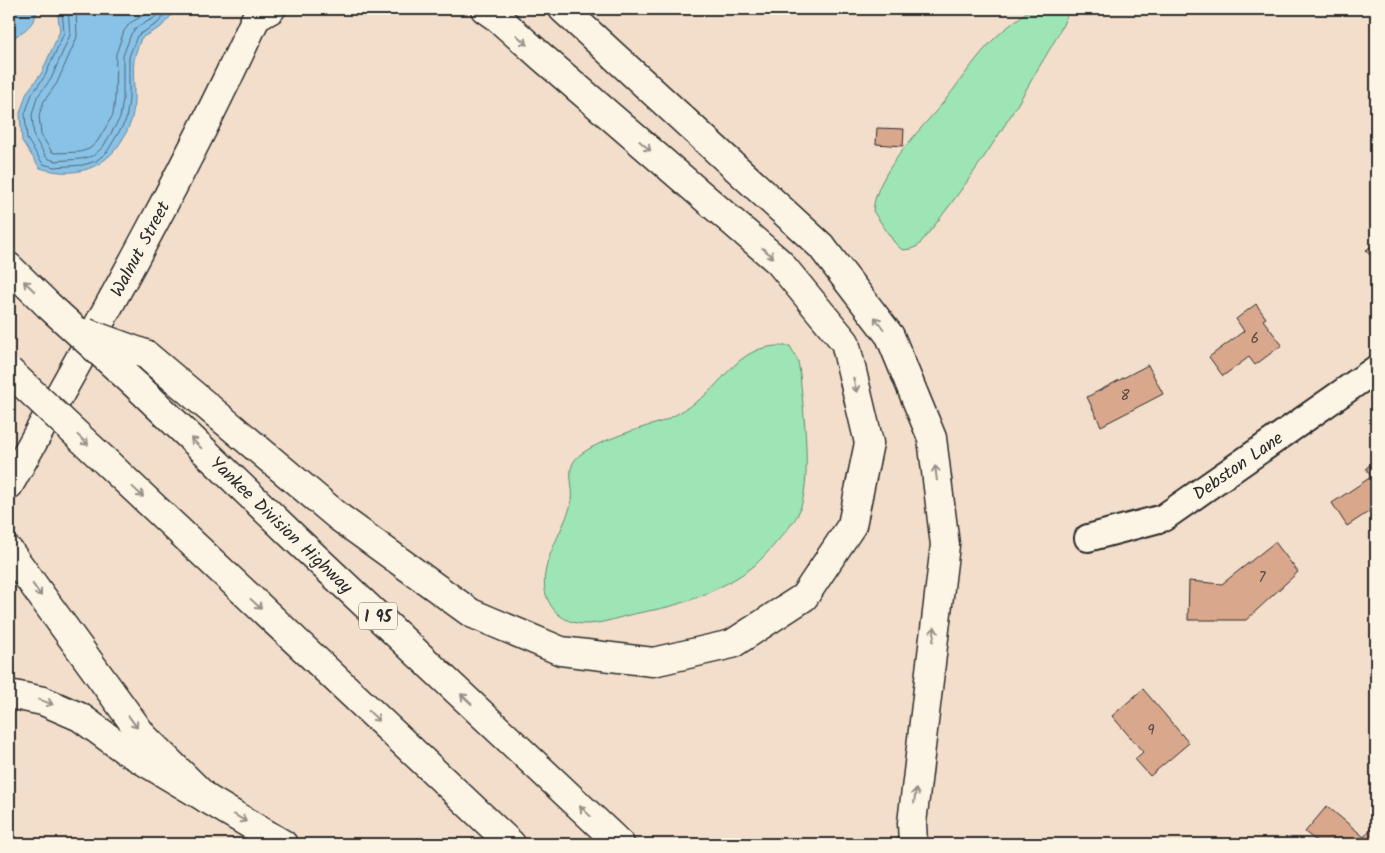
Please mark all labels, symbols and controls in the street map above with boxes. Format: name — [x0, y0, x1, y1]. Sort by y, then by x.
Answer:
one-way arrow — [516, 34, 529, 46]
one-way arrow — [638, 141, 651, 152]
street label: Walnut Street — [103, 196, 179, 303]
one-way arrow — [761, 247, 774, 258]
one-way arrow — [22, 280, 35, 292]
one-way arrow — [874, 317, 885, 330]
house number: 6 — [1251, 327, 1259, 351]
one-way arrow — [851, 377, 860, 393]
house number: 8 — [1120, 384, 1130, 408]
street label: Debston Lane — [1187, 425, 1290, 509]
one-way arrow — [76, 434, 89, 446]
one-way arrow — [190, 437, 202, 449]
street label: Yankee Division Highway — [202, 450, 359, 602]
one-way arrow — [931, 465, 941, 481]
one-way arrow — [132, 486, 144, 498]
house number: 7 — [1259, 566, 1267, 590]
one-way arrow — [32, 583, 42, 597]
one-way arrow — [250, 598, 262, 610]
road number: I 95 — [359, 602, 397, 630]
one-way arrow — [929, 627, 939, 643]
one-way arrow — [460, 693, 473, 705]
one-way arrow — [37, 698, 53, 708]
one-way arrow — [368, 710, 380, 722]
one-way arrow — [128, 715, 138, 729]
house number: 9 — [1147, 719, 1155, 743]
one-way arrow — [910, 788, 920, 804]
one-way arrow — [578, 805, 591, 817]
one-way arrow — [232, 814, 246, 824]

